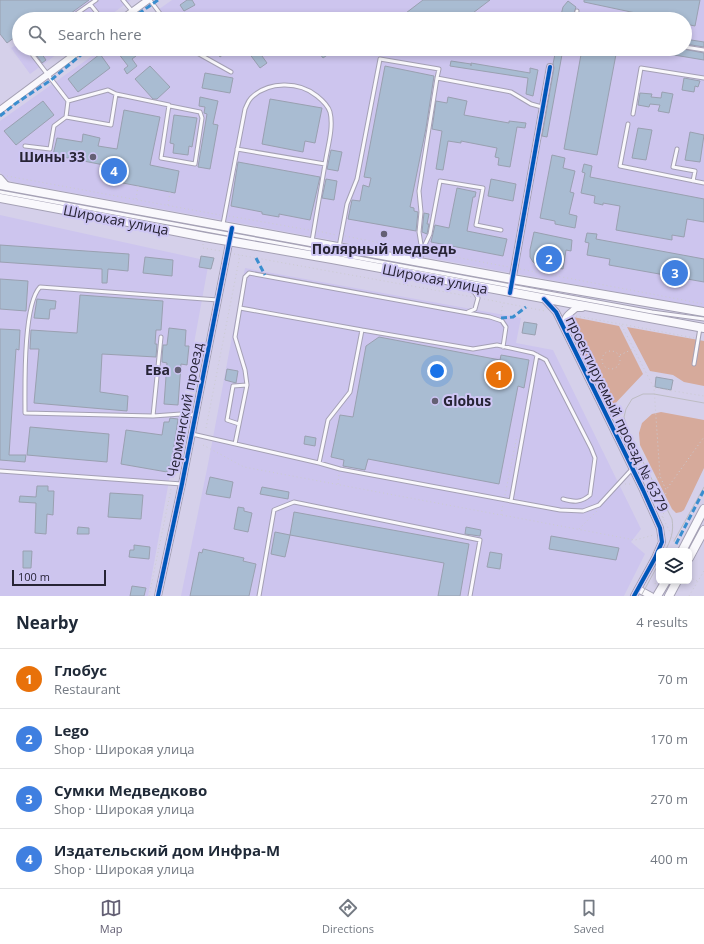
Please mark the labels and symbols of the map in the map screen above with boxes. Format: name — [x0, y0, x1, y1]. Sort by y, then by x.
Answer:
place label: Шины 33 — [19, 147, 85, 166]
marker: Шины 33 — [88, 152, 98, 162]
pin: 4 — [101, 156, 127, 186]
street label: Широкая улица — [62, 200, 171, 239]
marker: Полярный медведь — [379, 229, 389, 239]
place label: Полярный медведь — [312, 239, 457, 258]
pin: 2 — [536, 244, 562, 274]
pin: 3 — [662, 258, 688, 288]
street label: Широкая улица — [381, 259, 490, 298]
street label: проектируемый проезд № 6379 — [562, 313, 673, 515]
street label: Чермянский проезд — [162, 341, 207, 479]
place label: Ева — [145, 360, 170, 379]
pin: 1 — [486, 360, 512, 390]
your location — [427, 361, 447, 381]
marker: Ева — [173, 365, 183, 375]
place label: Globus — [443, 391, 491, 410]
marker: Globus — [430, 396, 440, 406]
scale bar — [12, 568, 106, 587]

